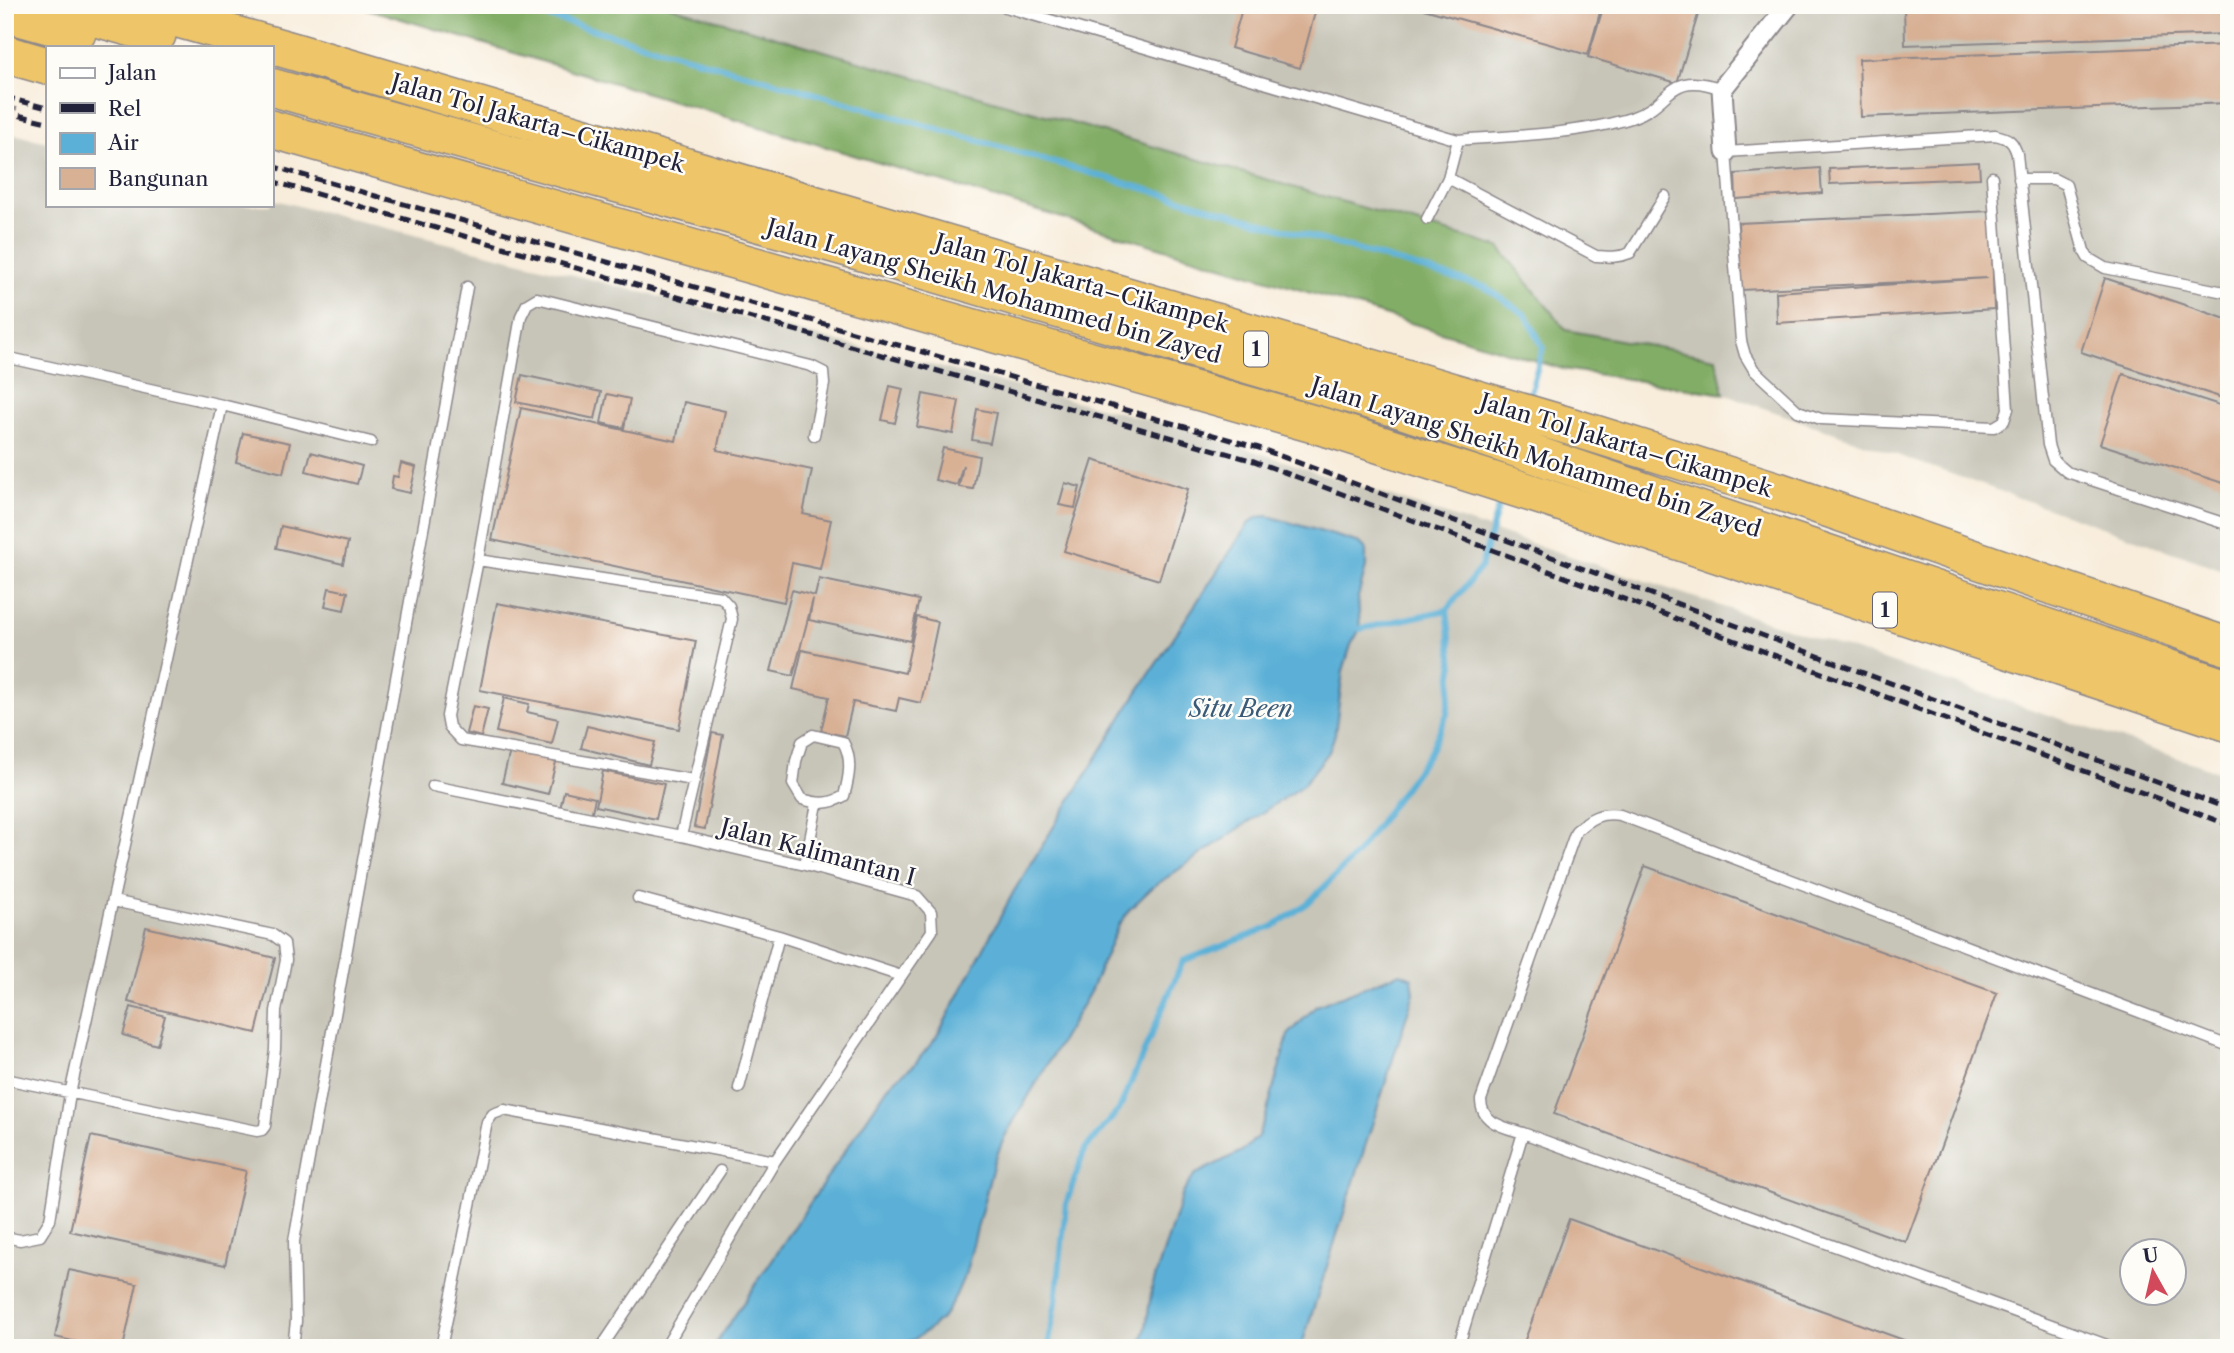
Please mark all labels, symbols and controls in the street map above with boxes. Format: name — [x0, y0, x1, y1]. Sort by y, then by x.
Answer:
legend — [46, 46, 273, 206]
text: Jalan — [105, 60, 157, 85]
street label: Jalan Tol Jakarta–Cikampek — [385, 67, 690, 179]
text: Rel — [108, 96, 141, 121]
text: Air — [107, 130, 139, 155]
text: Bangunan — [108, 166, 208, 191]
street label: Jalan Layang Sheikh Mohammed bin Zayed — [761, 212, 1225, 369]
street label: Jalan Tol Jakarta–Cikampek — [929, 227, 1234, 339]
road number: 1 — [1244, 332, 1268, 366]
street label: Jalan Layang Sheikh Mohammed bin Zayed — [1305, 370, 1765, 543]
street label: Jalan Tol Jakarta–Cikampek — [1474, 386, 1777, 503]
road number: 1 — [1873, 592, 1897, 628]
water label: Situ Been — [1187, 694, 1293, 723]
street label: Jalan Kalimantan I — [715, 812, 919, 891]
north arrow — [2118, 1238, 2188, 1308]
text: U — [2141, 1243, 2160, 1268]

